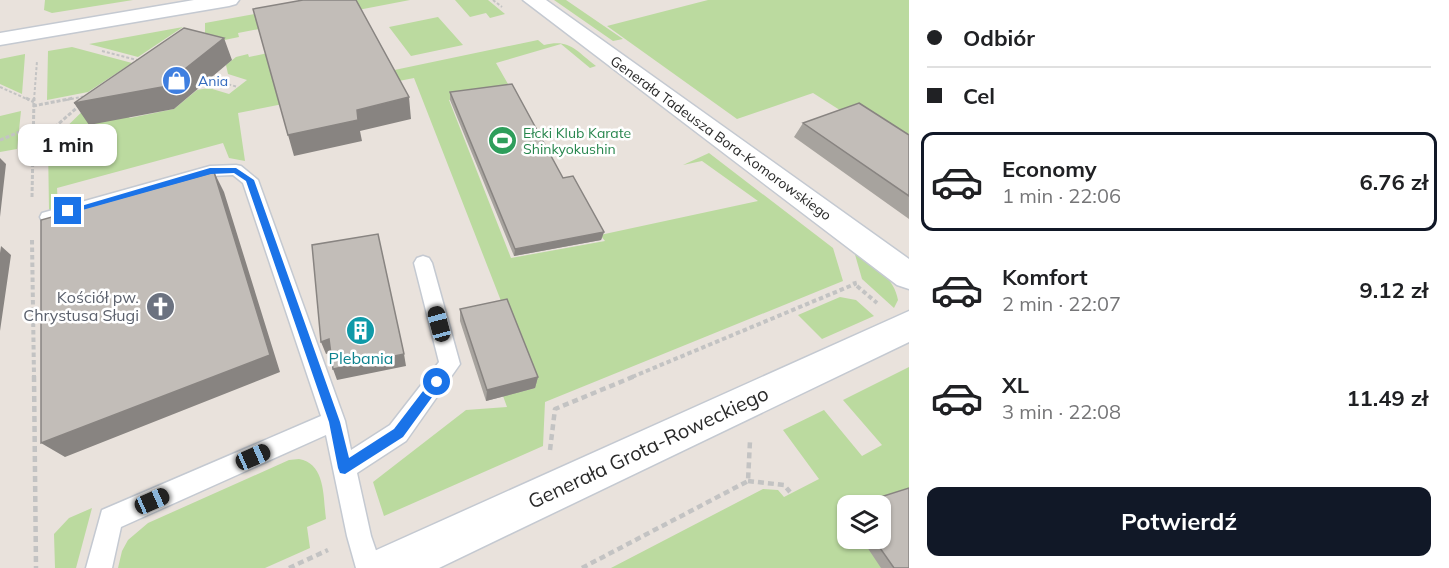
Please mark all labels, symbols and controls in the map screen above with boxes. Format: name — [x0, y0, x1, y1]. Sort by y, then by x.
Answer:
text: Odbiór — [963, 24, 1035, 52]
street label: Generała Tadeusza Bora-Komorowskiego — [607, 52, 835, 224]
shop icon: Ania — [161, 65, 193, 97]
place label: Ania — [198, 72, 228, 90]
text: Cel — [963, 82, 995, 110]
callout: 1 min — [19, 124, 118, 166]
place label: Ełcki Klub Karate Shinkyokushin — [523, 124, 631, 158]
sports icon: Ełcki Klub Karate Shinkyokushin — [486, 125, 518, 157]
text: 1 min — [41, 132, 94, 157]
icon: car — [930, 155, 984, 209]
text: Economy — [1002, 155, 1097, 183]
text: 6.76 zł — [1360, 168, 1428, 196]
text: 1 min · 22:06 — [1002, 183, 1121, 208]
route end — [54, 197, 81, 224]
icon: car — [930, 263, 984, 317]
text: Komfort — [1002, 263, 1088, 291]
text: 9.12 zł — [1360, 276, 1428, 304]
place label: Kościół pw. Chrystusa Sługi — [23, 287, 139, 325]
church icon: Kościół pw. Chrystusa Sługi — [144, 290, 176, 322]
text: 2 min · 22:07 — [1002, 291, 1121, 316]
car — [426, 304, 452, 344]
building icon: Plebania — [345, 314, 377, 346]
place label: Plebania — [329, 348, 393, 368]
route start — [423, 368, 450, 395]
icon: car — [930, 371, 984, 425]
text: XL — [1002, 371, 1029, 399]
street label: Generała Grota-Roweckiego — [524, 380, 772, 514]
text: 11.49 zł — [1346, 384, 1428, 412]
text: 3 min · 22:08 — [1002, 399, 1121, 424]
car — [233, 441, 273, 473]
car — [132, 485, 172, 517]
button: Potwierdź — [927, 487, 1431, 556]
map controls — [837, 495, 891, 549]
button: layers — [837, 495, 891, 549]

